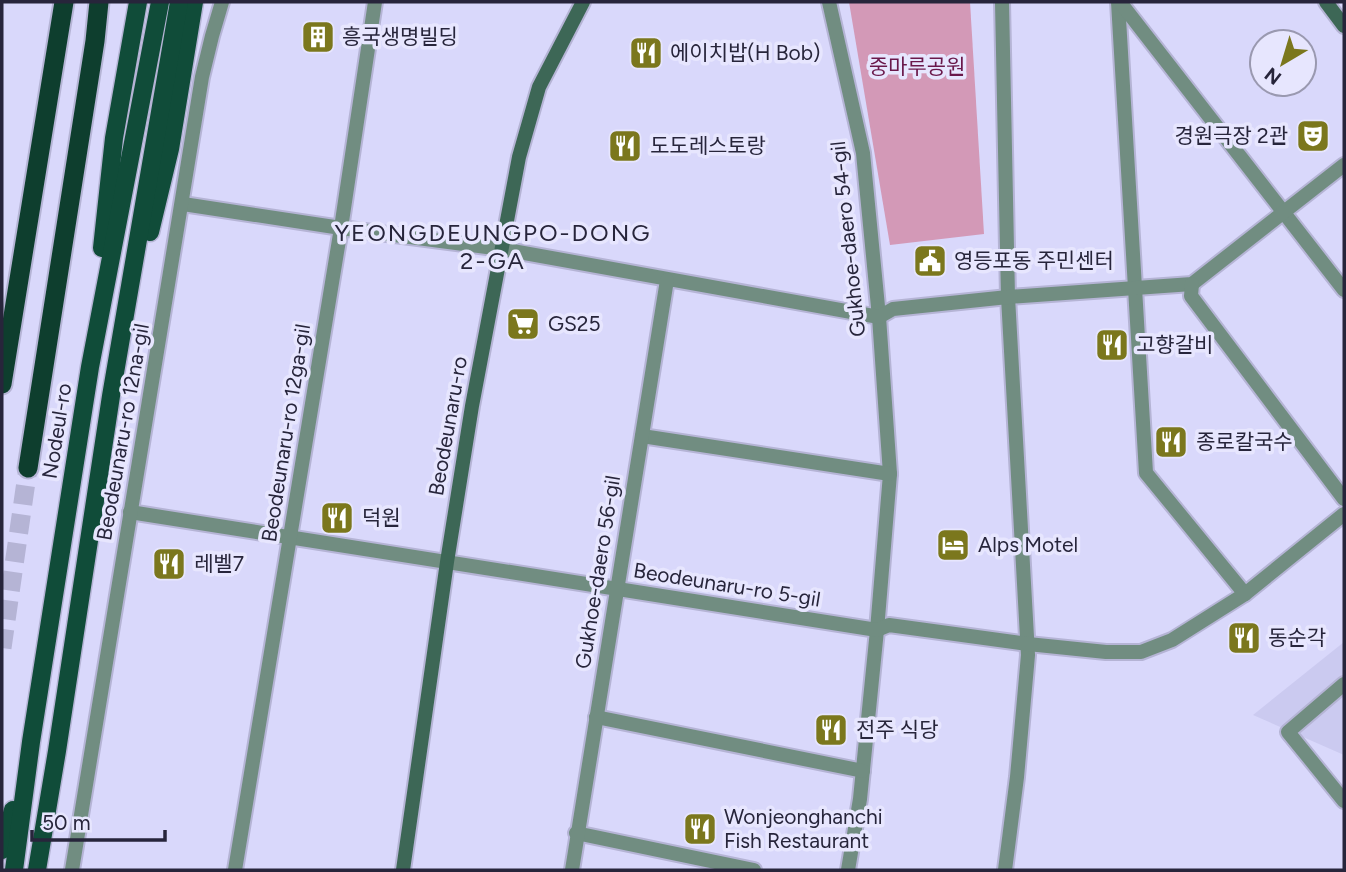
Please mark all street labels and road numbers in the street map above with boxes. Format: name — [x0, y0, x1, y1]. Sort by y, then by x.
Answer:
street label: Gukhoe-daero 54-gil — [825, 140, 870, 338]
street label: Beodeunaru-ro 12na-gil — [91, 321, 154, 542]
street label: Beodeunaru-ro 12ga-gil — [256, 322, 315, 544]
street label: Beodeunaru-ro — [423, 354, 472, 498]
street label: Nodeul-ro — [37, 381, 76, 481]
street label: Gukhoe-daero 56-gil — [570, 473, 625, 670]
street label: Beodeunaru-ro 5-gil — [632, 557, 822, 612]

